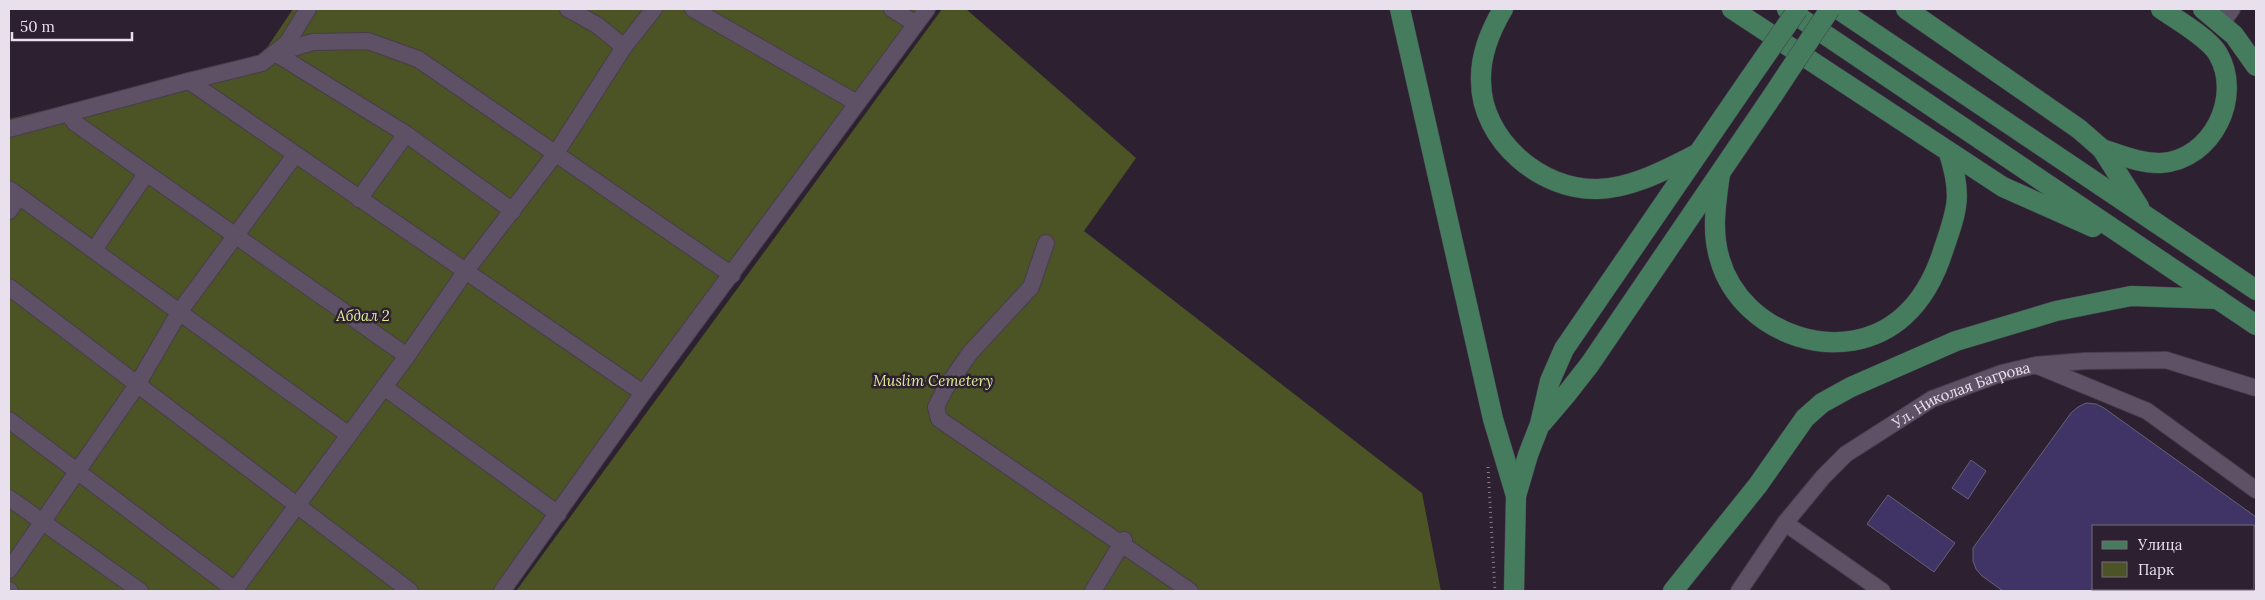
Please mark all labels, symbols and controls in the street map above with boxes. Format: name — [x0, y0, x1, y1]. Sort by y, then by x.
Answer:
scale bar — [12, 10, 132, 42]
text: 50 m — [20, 17, 55, 36]
park label: Абдал 2 — [335, 306, 390, 325]
street label: Ул. Николая Багрова — [1887, 357, 2032, 432]
park label: Muslim Cemetery — [873, 371, 993, 390]
legend — [2092, 525, 2255, 590]
text: Улица — [2137, 535, 2183, 554]
text: Парк — [2138, 560, 2174, 579]

